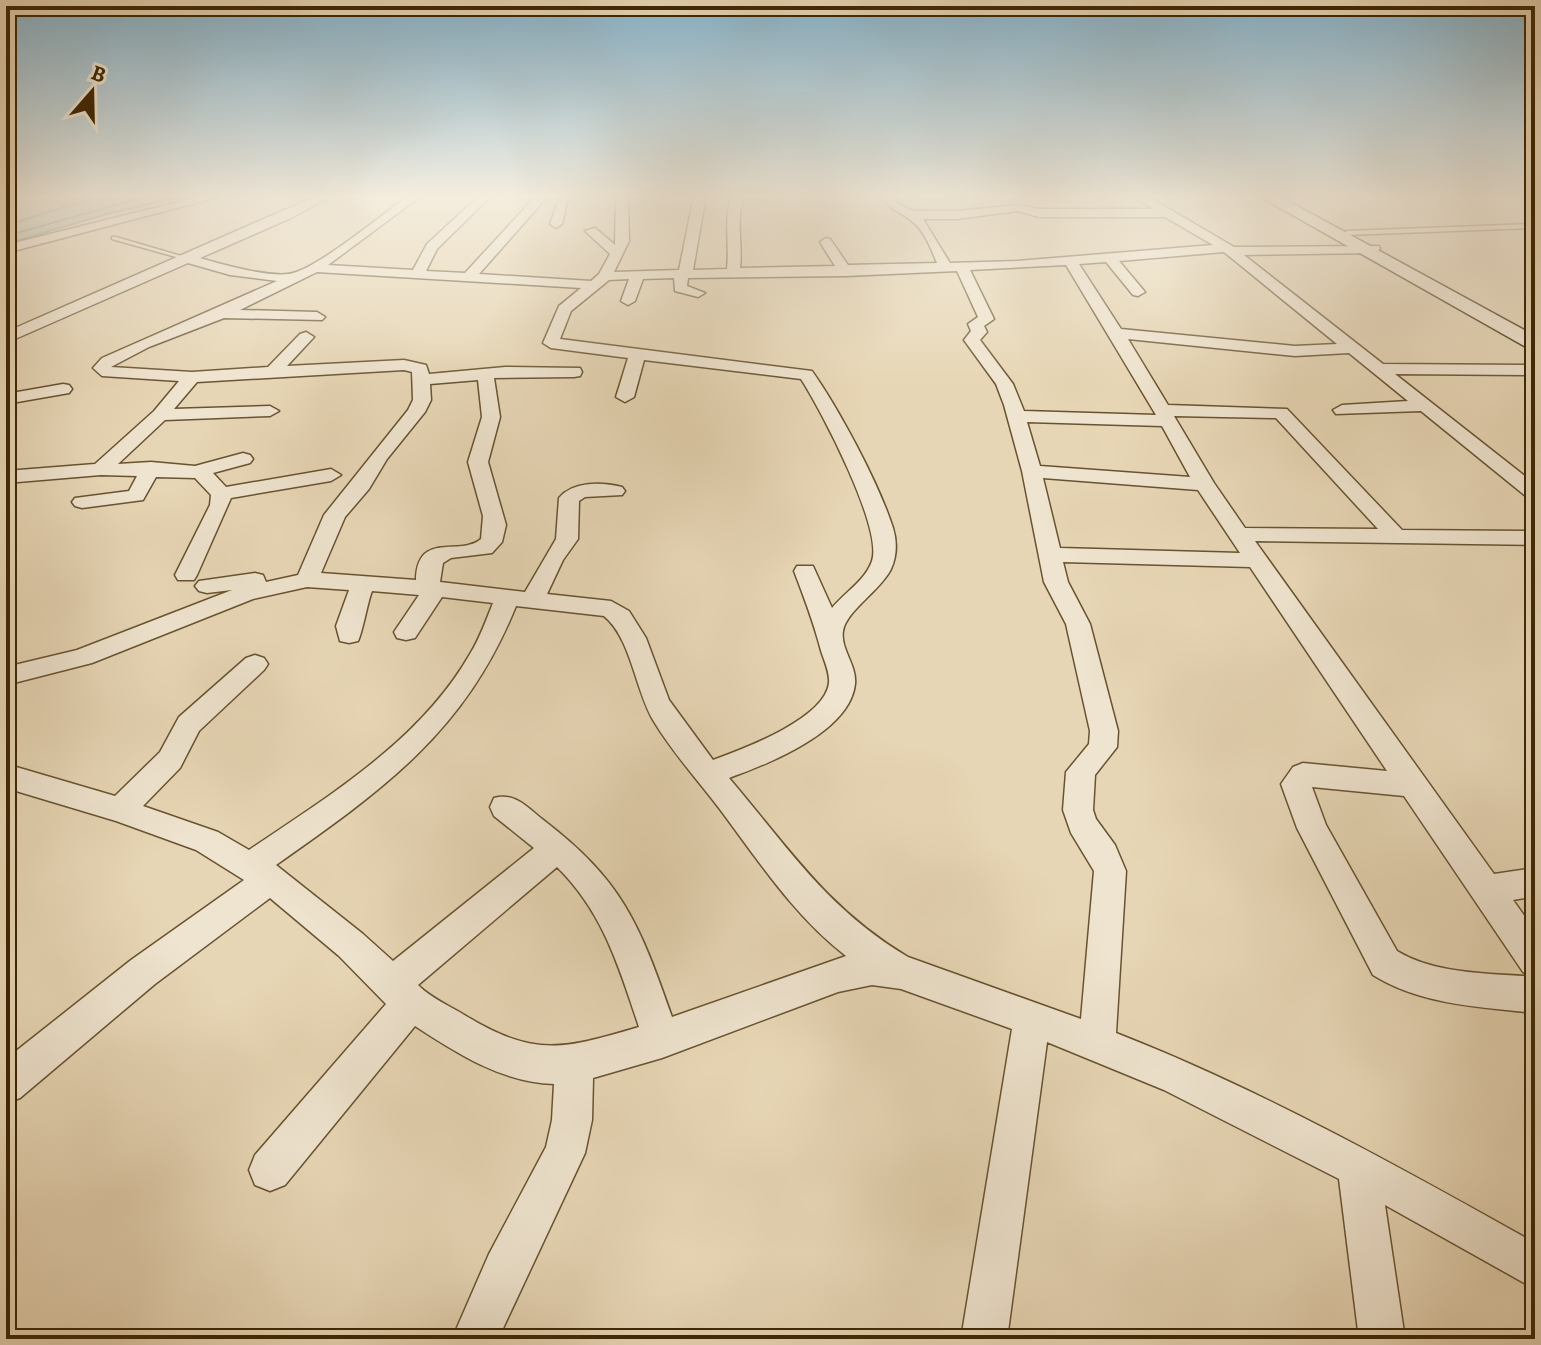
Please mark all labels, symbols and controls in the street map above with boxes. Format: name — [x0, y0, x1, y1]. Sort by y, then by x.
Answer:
north arrow — [52, 52, 132, 132]
text: B — [87, 58, 110, 91]

